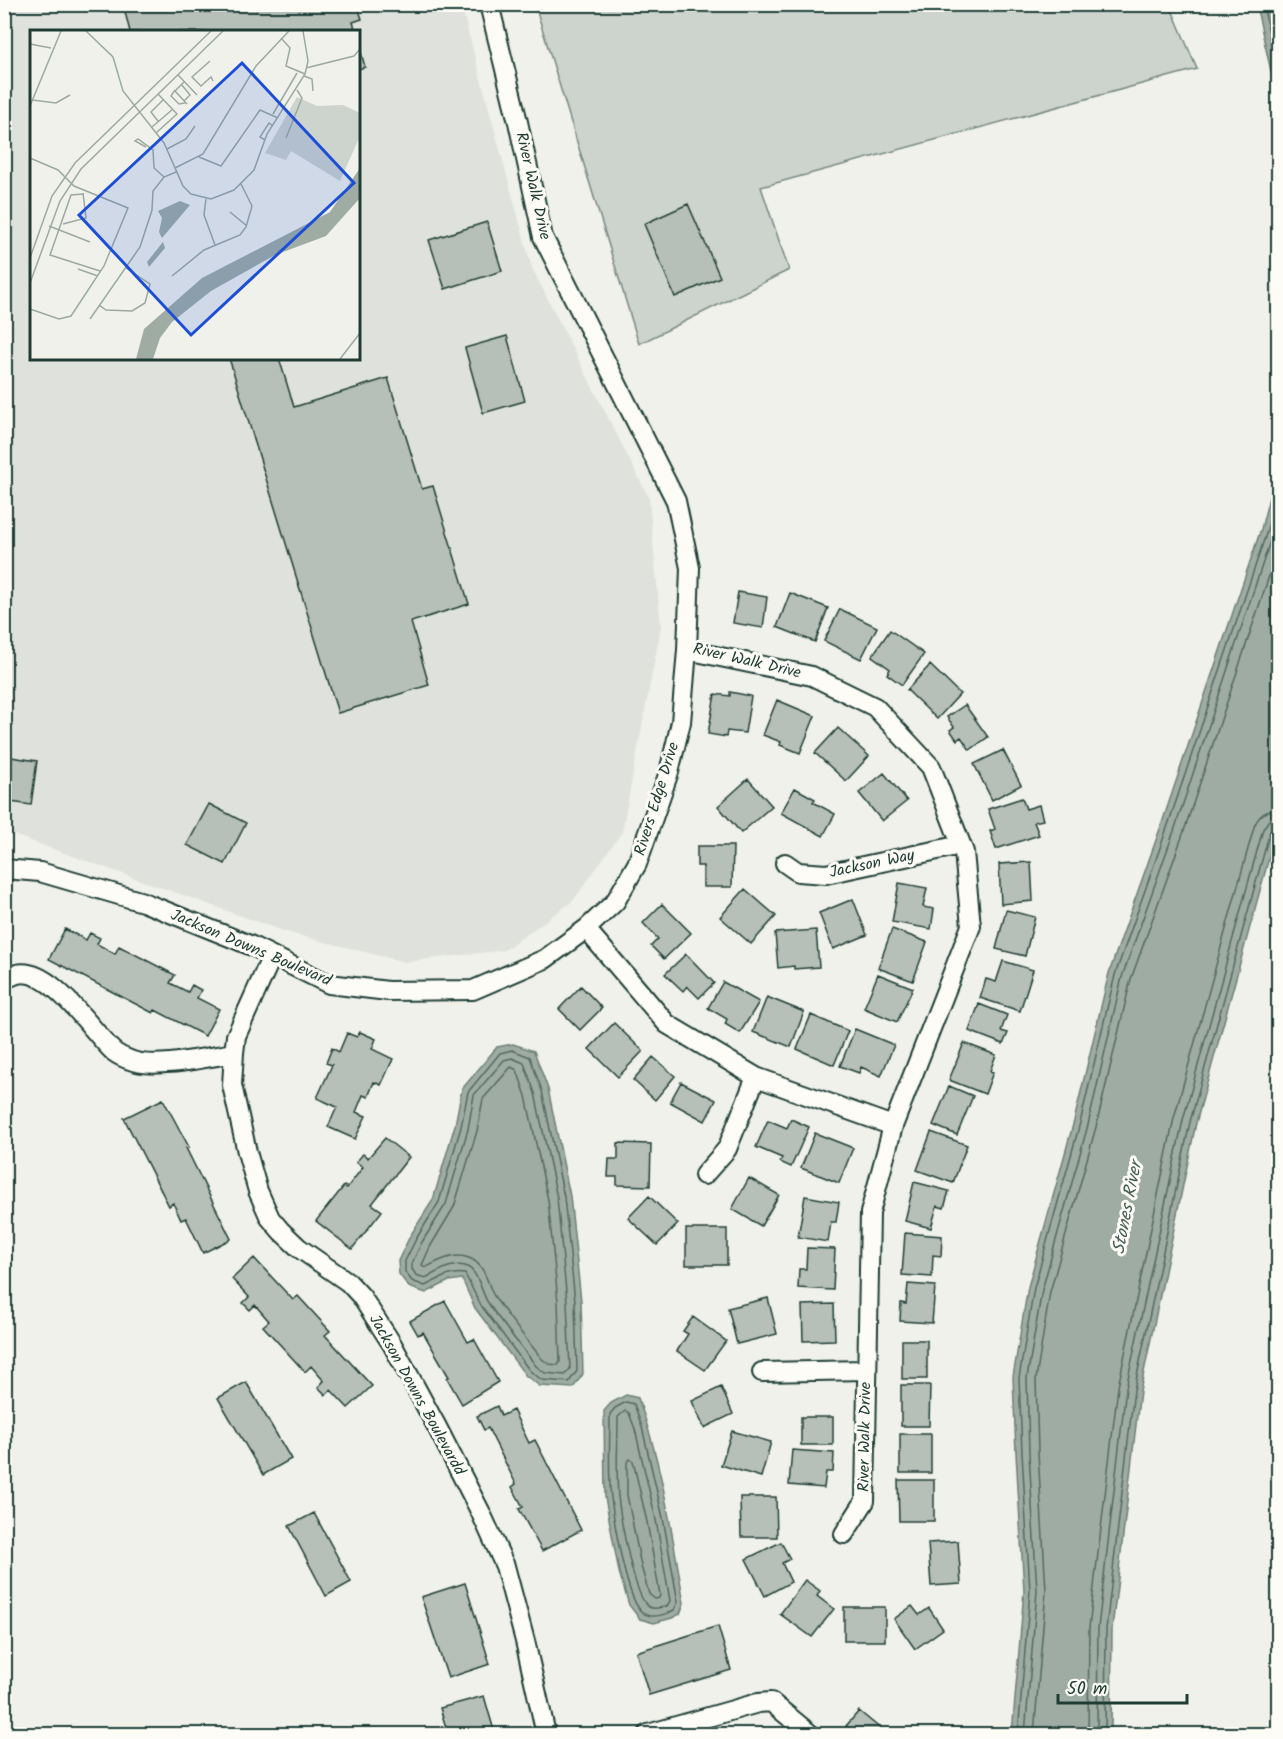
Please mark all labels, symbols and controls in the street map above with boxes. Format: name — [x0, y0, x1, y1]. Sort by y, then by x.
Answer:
inset map — [30, 30, 360, 360]
street label: River Walk Drive — [508, 130, 558, 242]
street label: River Walk Drive — [691, 636, 803, 686]
street label: Rivers Edge Drive — [628, 739, 686, 859]
street label: Jackson Way — [827, 843, 917, 885]
street label: Jackson Downs Boulevard — [167, 903, 336, 994]
water label: Stones River — [1105, 1155, 1152, 1257]
street label: Jackson Downs Boulevardd — [362, 1310, 472, 1481]
street label: River Walk Drive — [852, 1382, 878, 1492]
scale bar — [1058, 1667, 1187, 1705]
text: 50 m — [1067, 1675, 1107, 1704]

